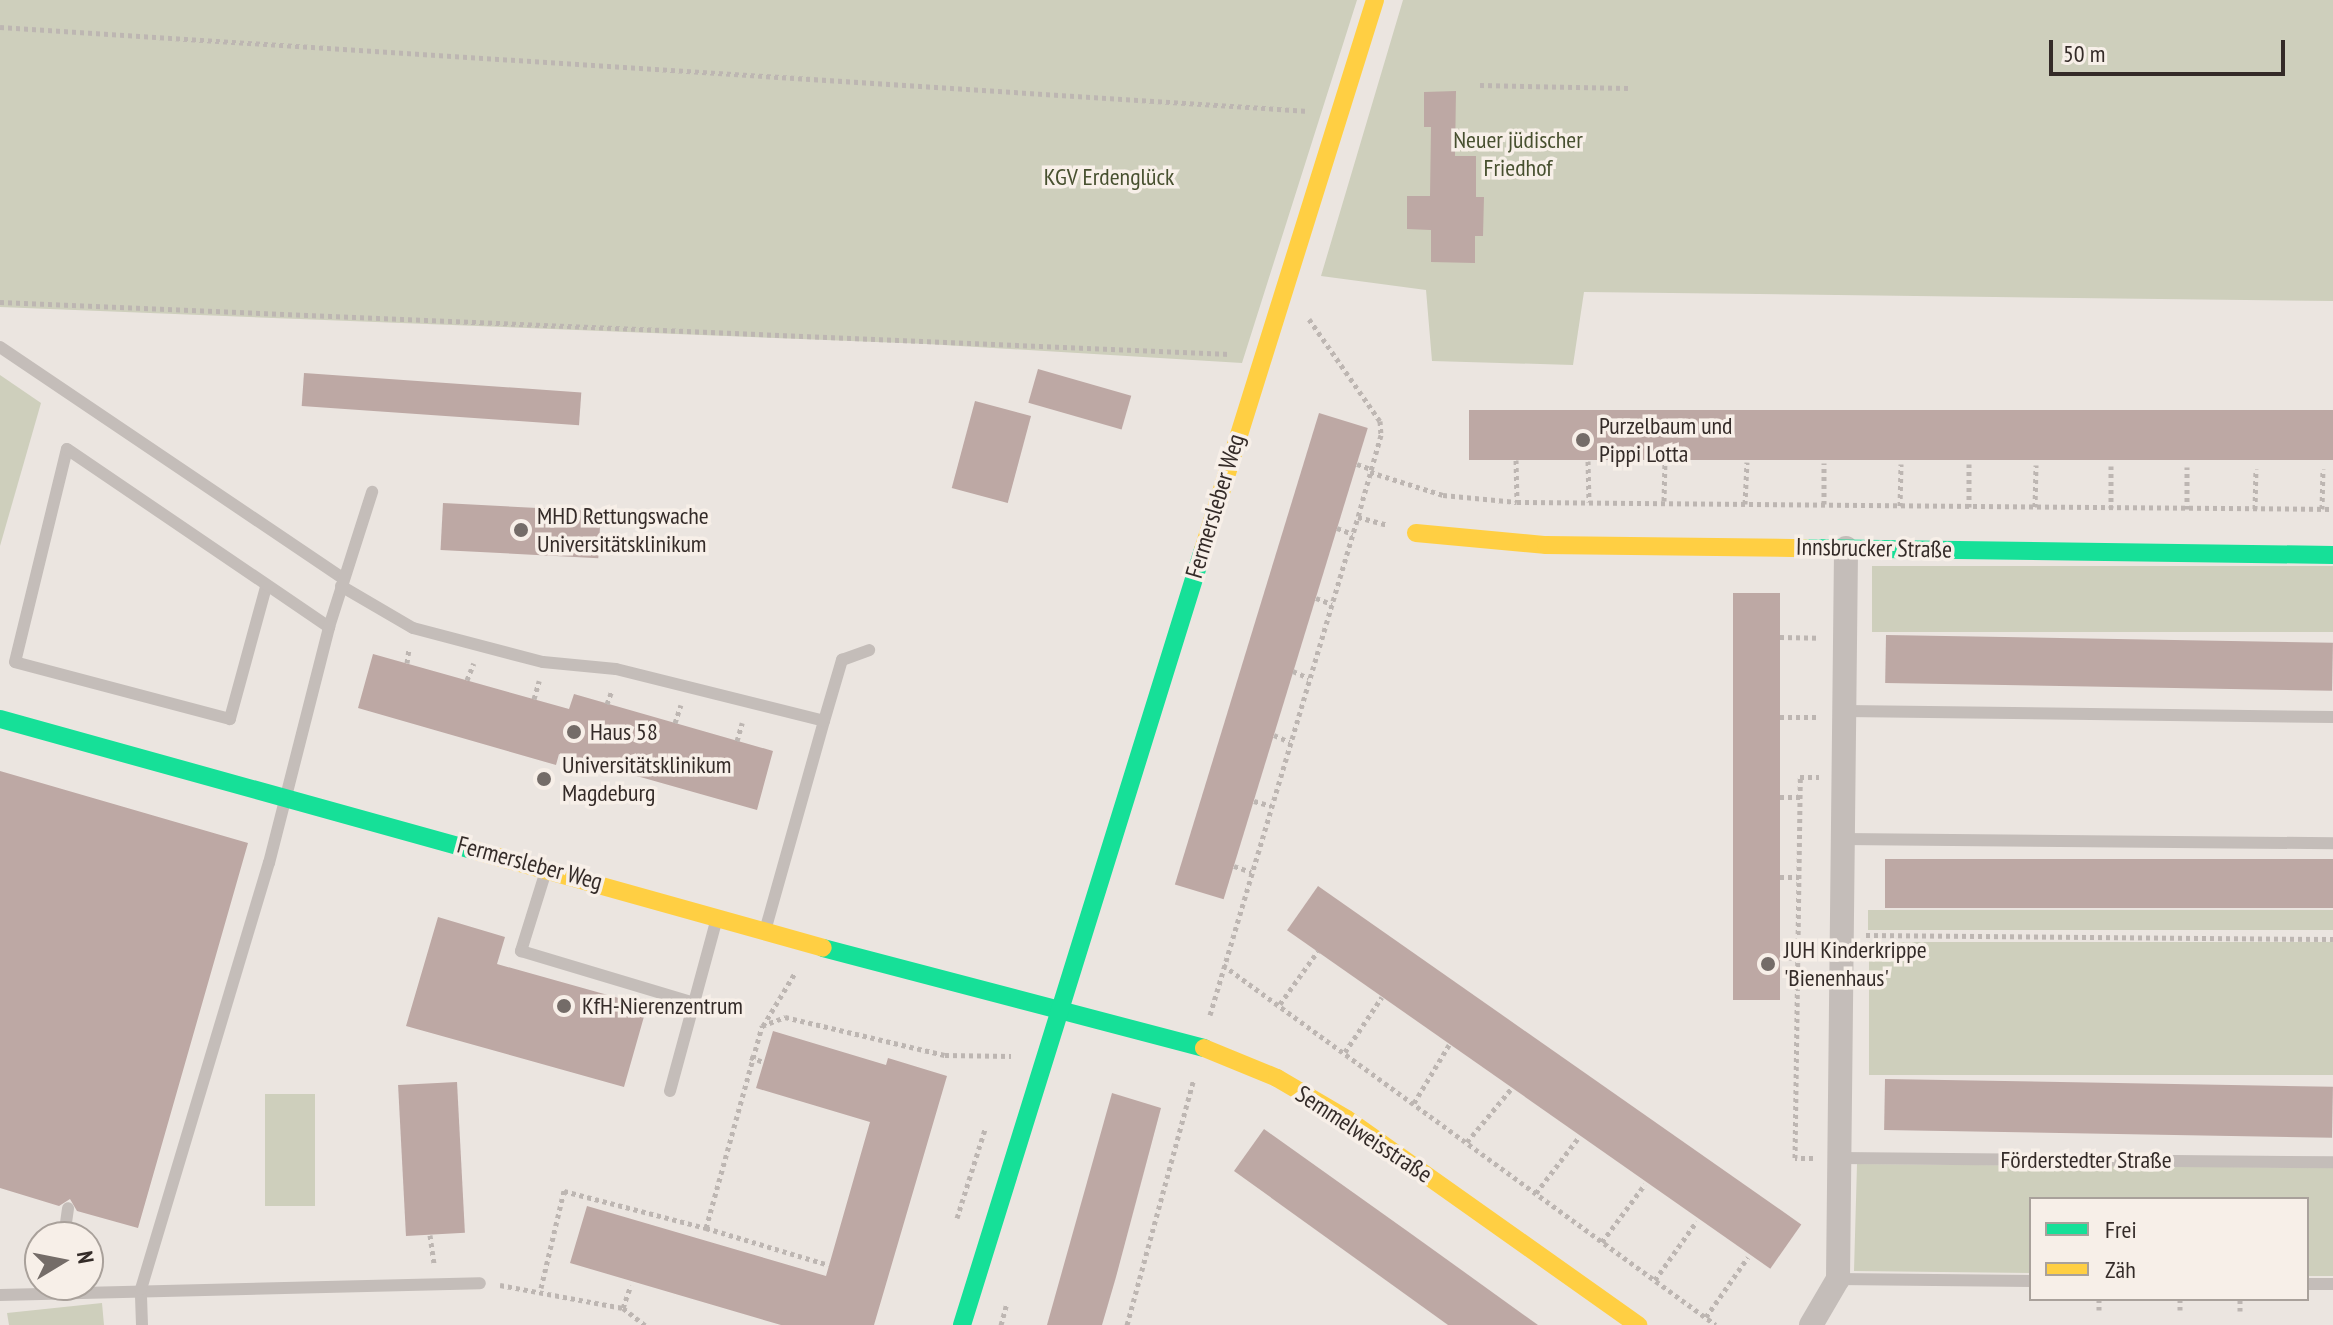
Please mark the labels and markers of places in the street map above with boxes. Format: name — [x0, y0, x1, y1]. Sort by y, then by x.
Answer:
place label: Purzelbaum und Pippi Lotta — [1599, 412, 1733, 468]
marker: Purzelbaum und Pippi Lotta — [1574, 431, 1592, 449]
place label: MHD Rettungswache Universitätsklinikum — [537, 502, 709, 558]
marker: MHD Rettungswache Universitätsklinikum — [512, 521, 530, 539]
place label: Haus 58 — [590, 718, 658, 746]
marker: Haus 58 — [565, 723, 583, 741]
place label: Universitätsklinikum Magdeburg — [562, 751, 731, 807]
marker: Universitätsklinikum Magdeburg — [533, 768, 555, 790]
place label: JUH Kinderkrippe 'Bienenhaus' — [1784, 936, 1927, 992]
marker: JUH Kinderkrippe 'Bienenhaus' — [1759, 955, 1777, 973]
place label: KfH-Nierenzentrum — [582, 992, 743, 1020]
marker: KfH-Nierenzentrum — [553, 995, 575, 1017]

